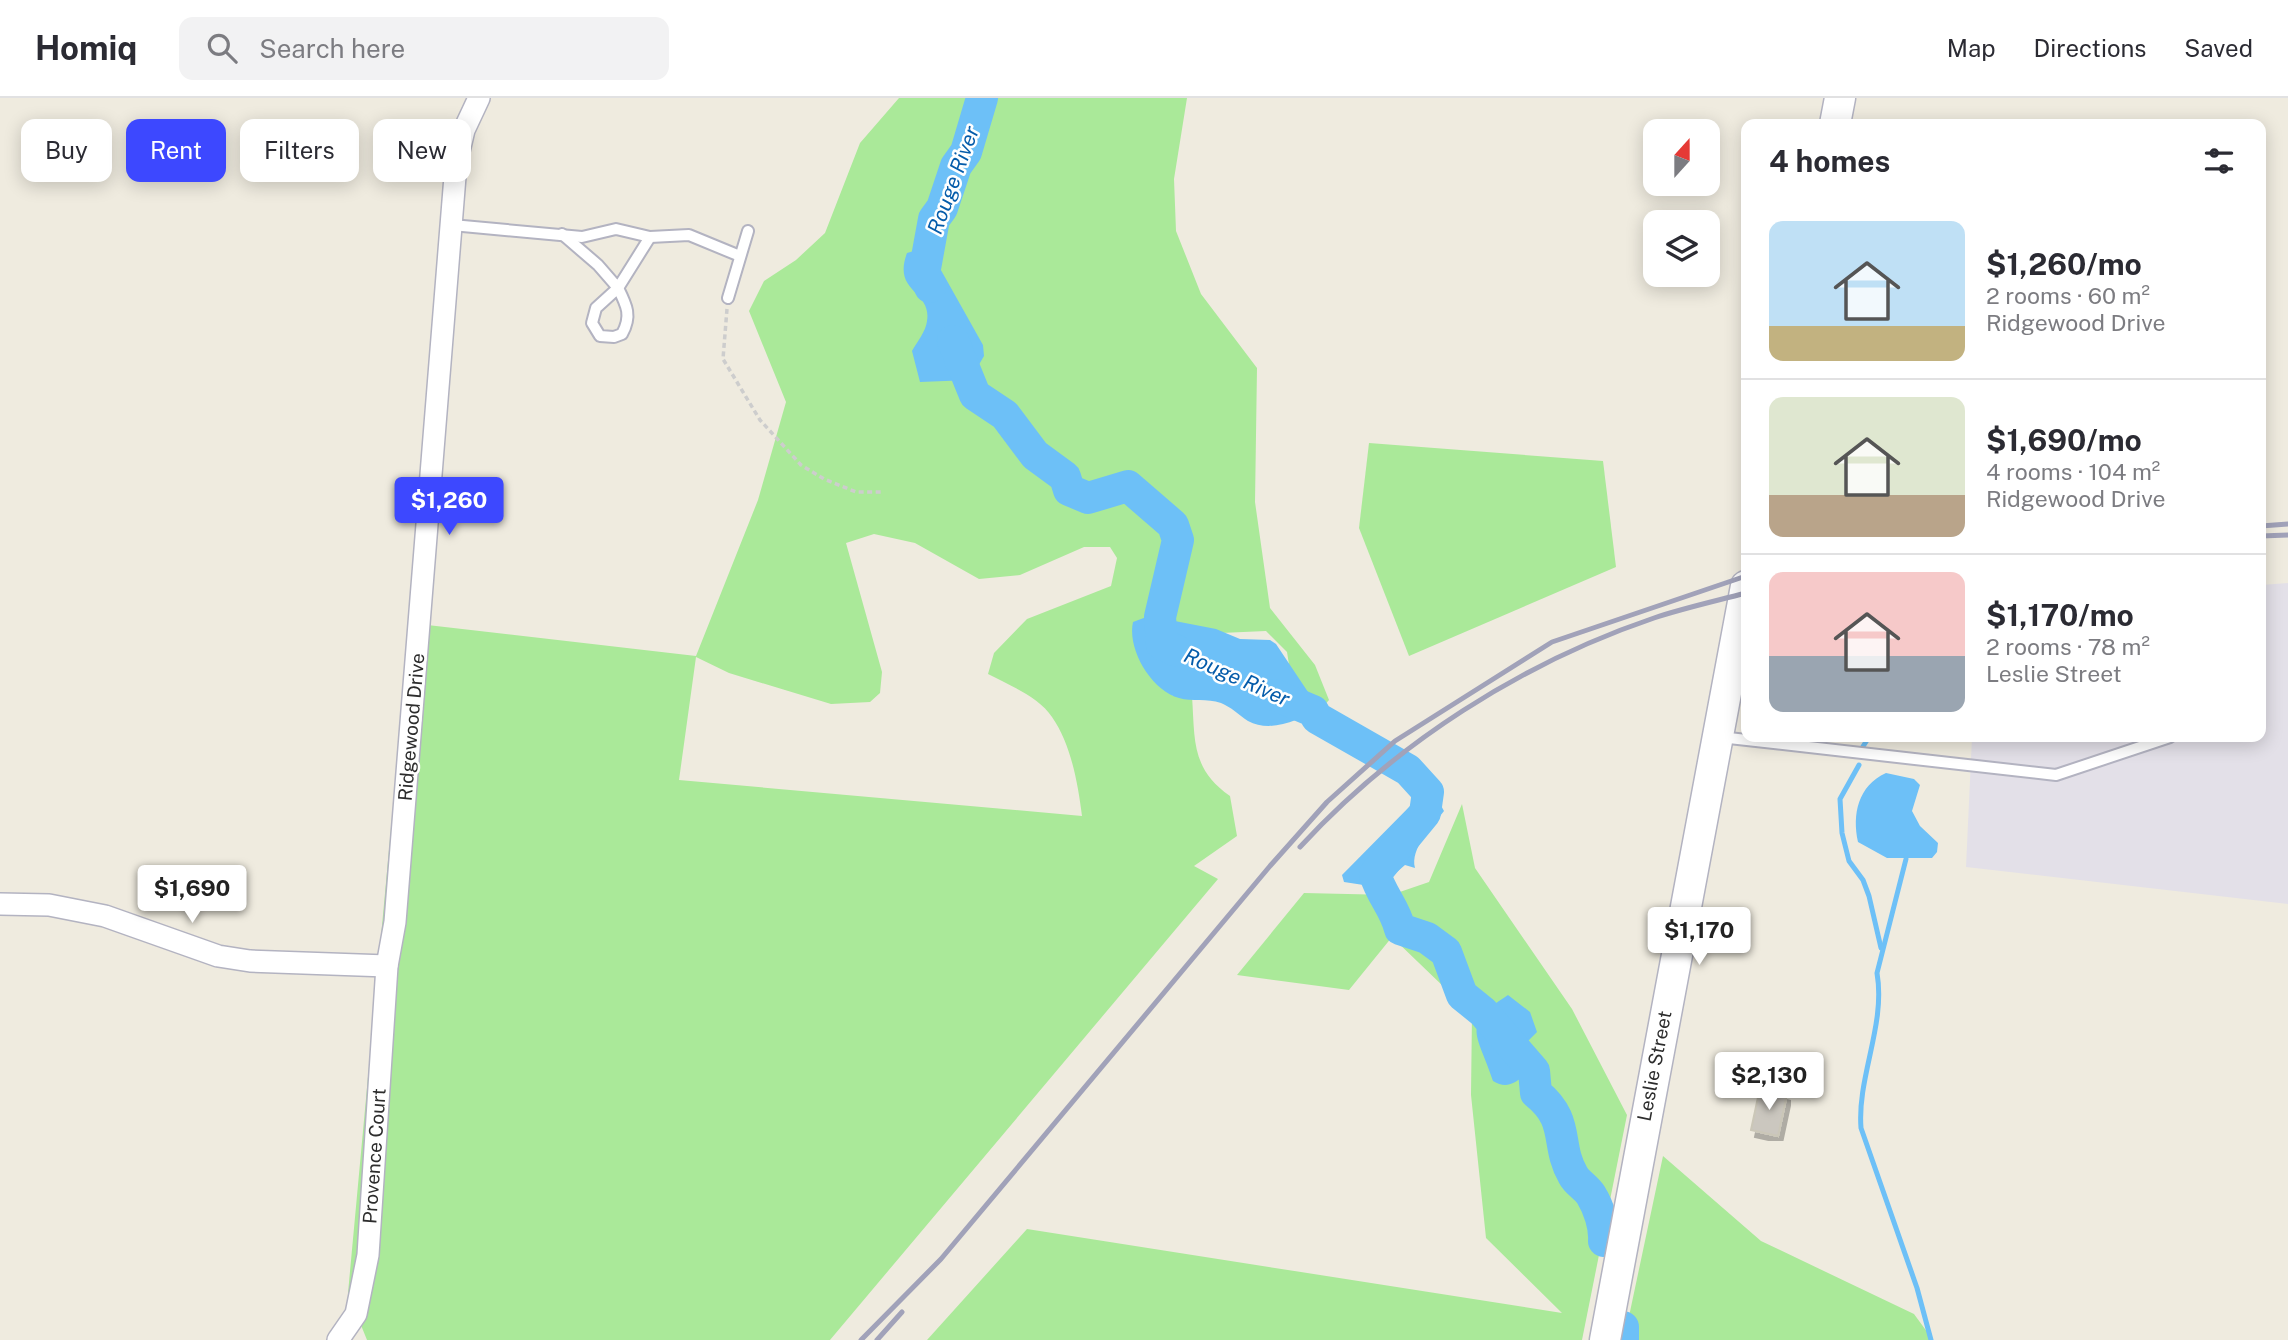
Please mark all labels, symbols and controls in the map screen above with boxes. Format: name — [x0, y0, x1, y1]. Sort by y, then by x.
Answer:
search box — [179, 17, 669, 80]
text: Homiq — [35, 29, 137, 67]
icon: search — [203, 29, 241, 67]
text: Search here — [259, 33, 405, 64]
text: Map — [1947, 34, 1996, 62]
text: Directions — [2034, 34, 2146, 62]
text: Saved — [2184, 34, 2253, 62]
chip: Buy — [21, 119, 112, 182]
chip: Rent — [126, 119, 226, 182]
chip: Filters — [240, 119, 359, 182]
chip: New — [373, 119, 471, 182]
north arrow — [1643, 119, 1720, 196]
map controls — [1643, 119, 1720, 287]
water label: Rouge River — [922, 122, 984, 237]
icon: filters — [2200, 142, 2238, 180]
text: 4 homes — [1769, 143, 1890, 179]
button: layers — [1643, 210, 1720, 287]
text: $1,260/mo — [1986, 246, 2142, 282]
icon: home — [1825, 249, 1909, 333]
text: 2 rooms · 60 m² — [1986, 282, 2150, 309]
text: Ridgewood Drive — [1986, 309, 2166, 336]
text: $1,690/mo — [1986, 422, 2142, 458]
icon: home — [1825, 425, 1909, 509]
text: 4 rooms · 104 m² — [1986, 458, 2160, 485]
pin: $1,260 — [392, 478, 506, 537]
text: Ridgewood Drive — [1986, 485, 2166, 512]
text: $1,260 — [411, 486, 487, 513]
text: $1,170/mo — [1986, 597, 2134, 633]
icon: home — [1825, 600, 1909, 684]
text: 2 rooms · 78 m² — [1986, 633, 2150, 660]
water label: Rouge River — [1180, 643, 1295, 712]
street label: Ridgewood Drive — [394, 652, 428, 802]
text: Leslie Street — [1986, 660, 2122, 687]
pin: $1,690 — [135, 866, 249, 925]
text: $1,690 — [154, 874, 230, 901]
pin: $1,170 — [1642, 908, 1756, 967]
text: $1,170 — [1664, 916, 1734, 943]
street label: Leslie Street — [1633, 1009, 1675, 1123]
pin: $2,130 — [1712, 1052, 1826, 1112]
text: $2,130 — [1731, 1061, 1807, 1088]
street label: Provence Court — [358, 1087, 390, 1225]

